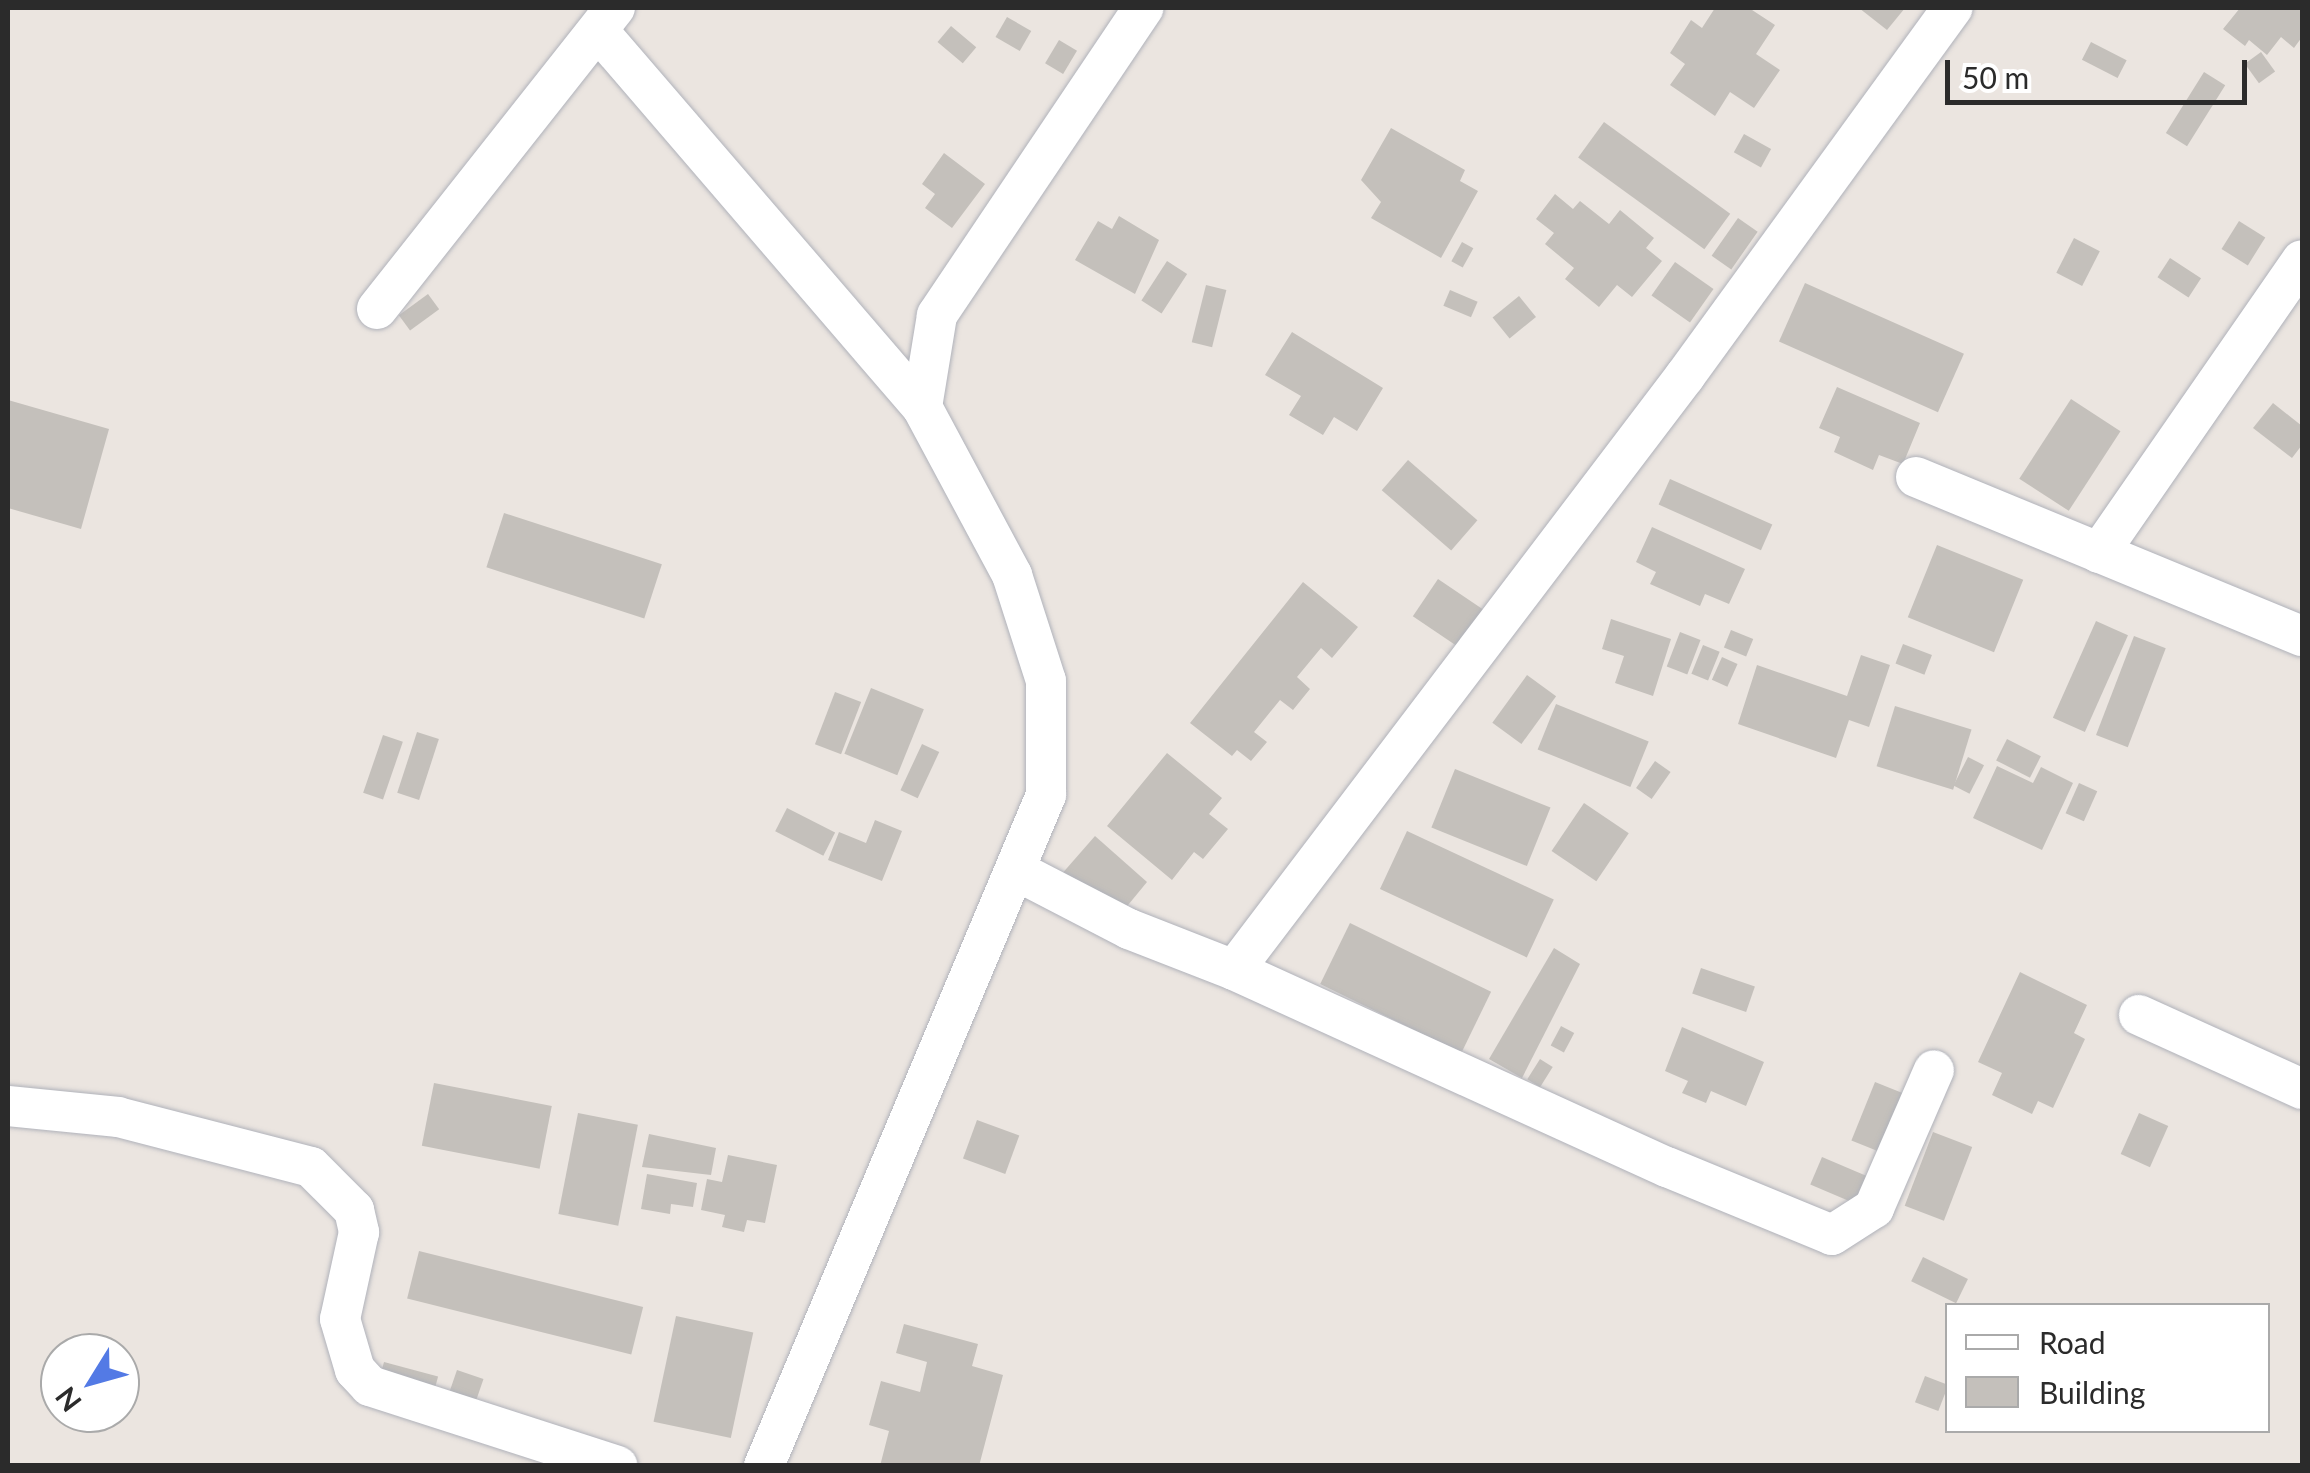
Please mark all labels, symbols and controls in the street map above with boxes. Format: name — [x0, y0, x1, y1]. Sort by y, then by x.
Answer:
scale bar — [1950, 40, 2252, 102]
text: 50 m — [1962, 59, 2029, 95]
legend — [1945, 1303, 2270, 1433]
text: Road — [2039, 1324, 2106, 1360]
north arrow — [40, 1333, 140, 1433]
text: Building — [2039, 1374, 2145, 1410]
text: N — [48, 1381, 88, 1419]

